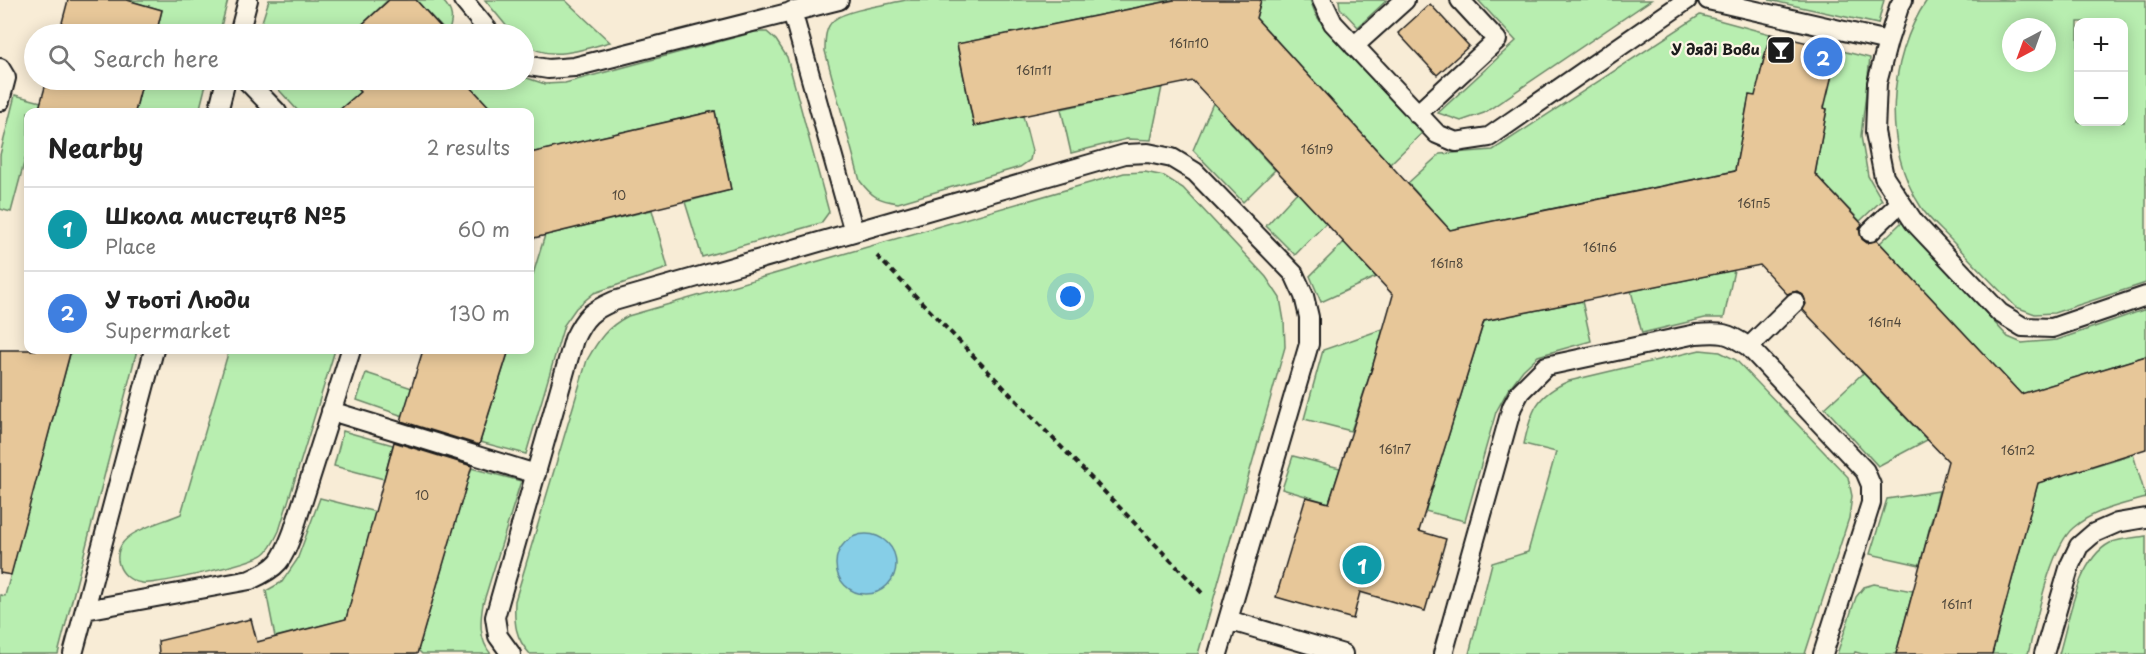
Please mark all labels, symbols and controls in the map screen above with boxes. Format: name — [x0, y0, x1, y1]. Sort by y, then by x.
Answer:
north arrow — [2002, 18, 2056, 72]
map controls — [2074, 18, 2128, 126]
button: + — [2074, 18, 2128, 72]
search box — [24, 24, 534, 90]
house number: 161п10 — [1169, 34, 1209, 52]
bar icon: У дяді Вови — [1765, 34, 1797, 66]
pin: 2 — [1804, 34, 1842, 80]
place label: У дяді Вови — [1671, 37, 1760, 60]
icon: search — [45, 41, 78, 74]
text: Search here — [93, 41, 219, 74]
house number: 161п11 — [1016, 61, 1052, 79]
button: − — [2074, 72, 2128, 126]
text: Nearby — [48, 128, 143, 167]
text: 2 results — [427, 132, 510, 162]
house number: 161п9 — [1301, 140, 1333, 158]
house number: 10 — [612, 186, 626, 204]
house number: 161п5 — [1737, 194, 1771, 212]
text: Школа мистецтв №5 — [105, 198, 347, 231]
text: 1 — [63, 214, 72, 244]
text: 60 m — [458, 214, 510, 244]
text: Place — [105, 231, 156, 261]
house number: 161п6 — [1583, 238, 1617, 256]
house number: 161п8 — [1431, 254, 1463, 272]
text: У тьоті Люди — [105, 282, 250, 315]
your location — [1056, 282, 1085, 311]
text: 2 — [60, 298, 75, 328]
text: 130 m — [450, 298, 510, 328]
house number: 161п4 — [1868, 313, 1902, 331]
text: Supermarket — [105, 315, 231, 345]
house number: 161п7 — [1379, 440, 1411, 458]
house number: 161п2 — [2001, 441, 2035, 459]
house number: 10 — [415, 486, 429, 504]
pin: 1 — [1342, 542, 1382, 588]
house number: 161п1 — [1942, 595, 1972, 613]

